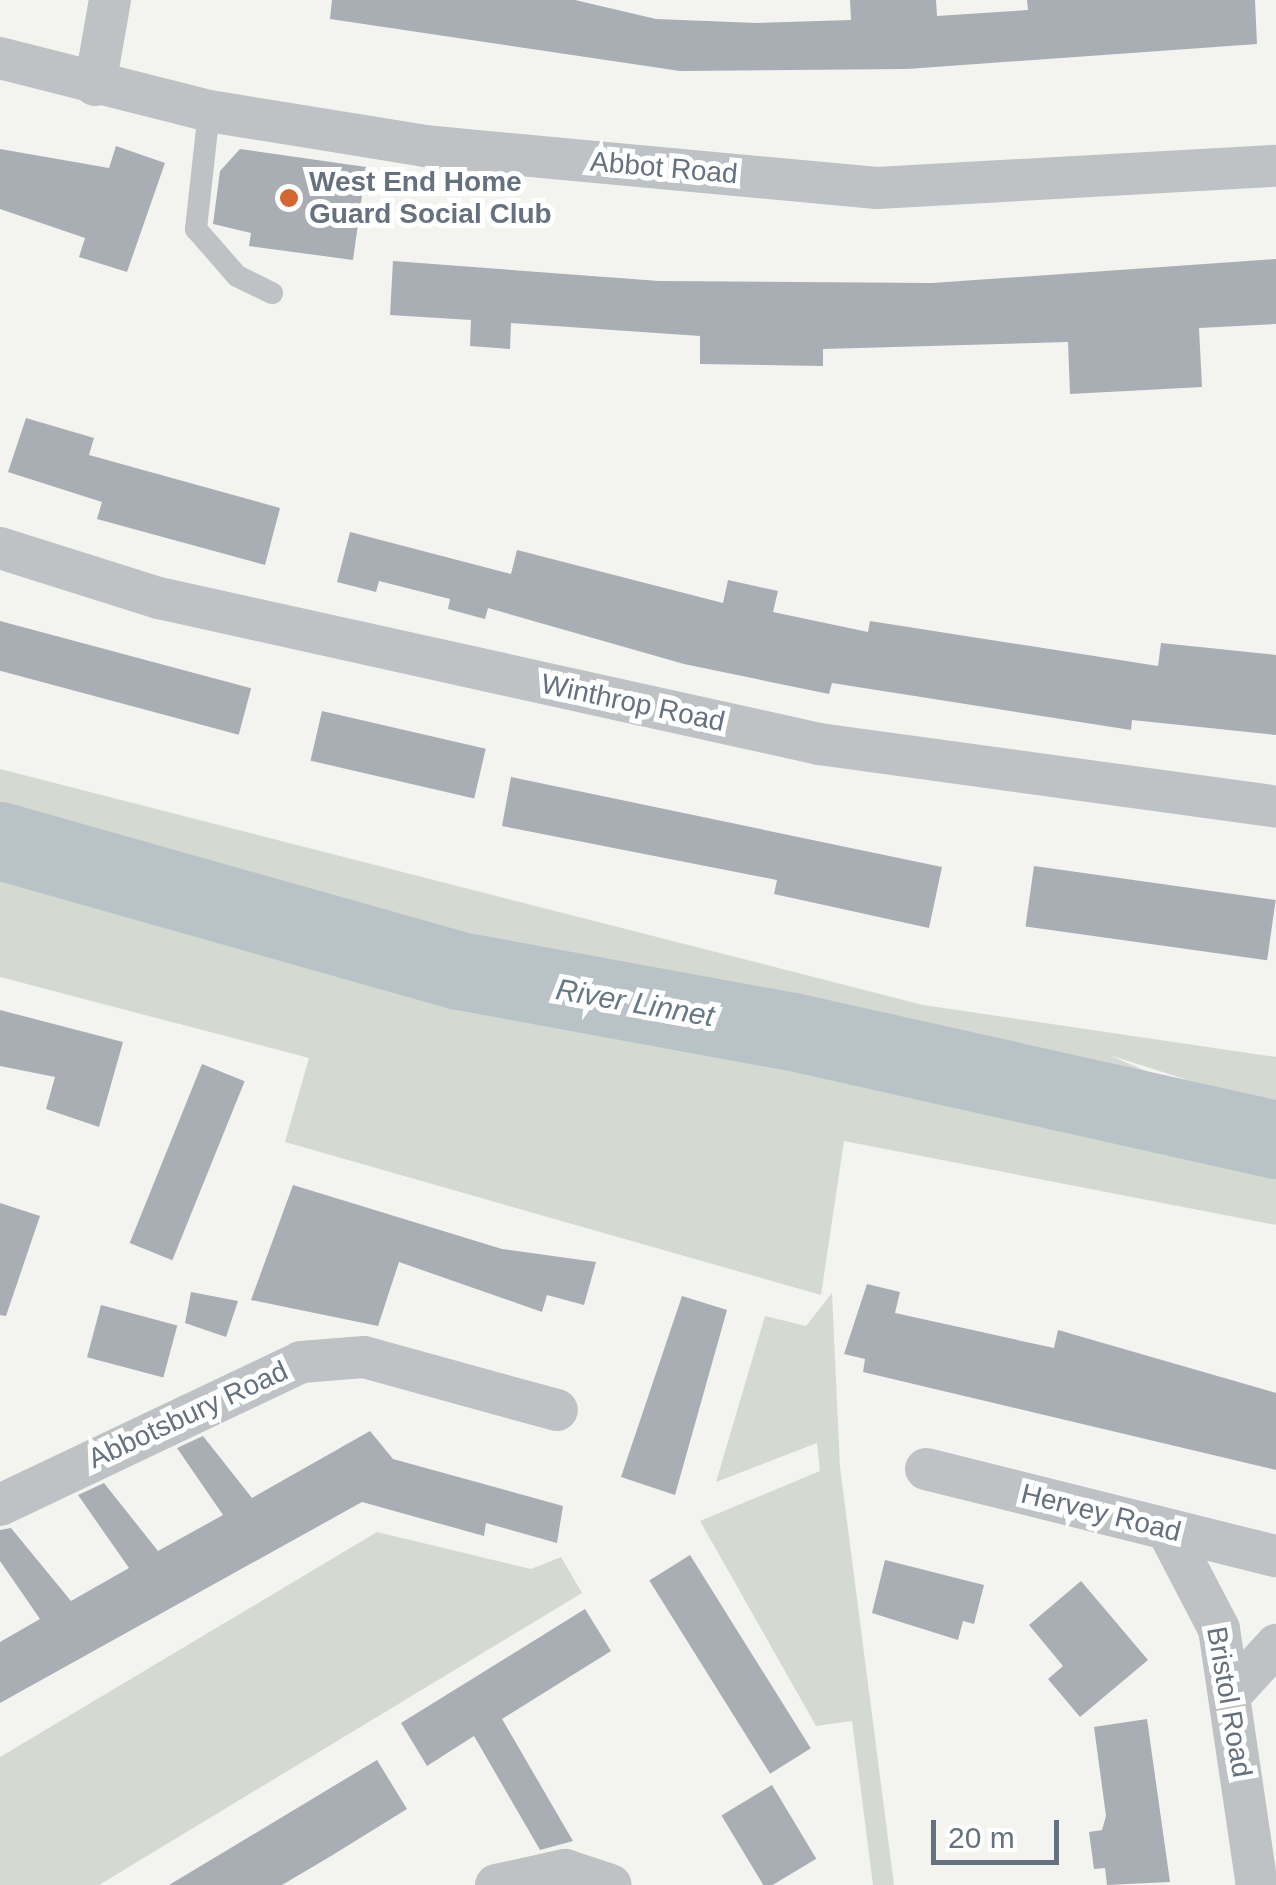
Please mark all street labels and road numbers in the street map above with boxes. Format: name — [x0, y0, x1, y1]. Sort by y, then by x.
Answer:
street label: Abbot Road — [589, 145, 739, 191]
street label: Winthrop Road — [538, 667, 728, 739]
street label: Abbotsbury Road — [83, 1354, 293, 1476]
street label: Hervey Road — [1018, 1477, 1184, 1549]
street label: Bristol Road — [1199, 1624, 1259, 1780]

